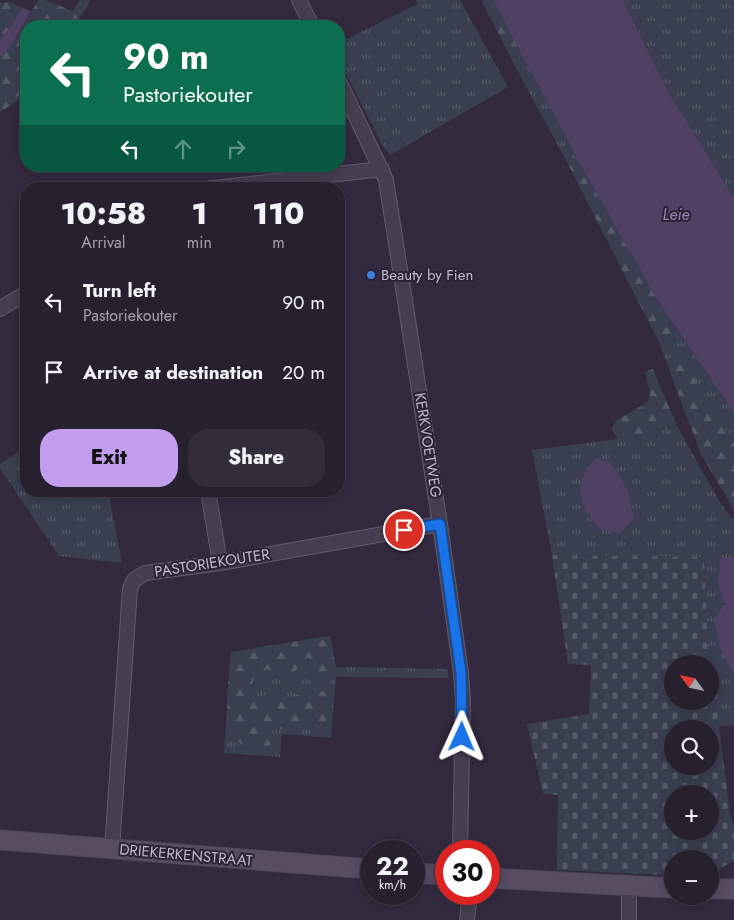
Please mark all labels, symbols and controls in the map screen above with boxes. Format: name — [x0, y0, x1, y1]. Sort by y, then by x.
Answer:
text: 90 m — [123, 32, 209, 82]
icon: left — [40, 40, 105, 105]
text: Pastoriekouter — [123, 78, 253, 110]
icon: left — [116, 135, 144, 163]
icon: ahead — [169, 135, 197, 163]
icon: right — [222, 135, 250, 163]
text: 10:58 — [61, 192, 146, 235]
text: 1 — [191, 192, 207, 235]
text: 110 — [252, 192, 304, 235]
water label: Leie — [662, 203, 690, 226]
text: Arrival — [81, 231, 125, 254]
text: min — [187, 231, 212, 254]
text: m — [272, 231, 285, 254]
place label: Beauty by Fien — [381, 264, 473, 286]
marker: Beauty by Fien — [365, 269, 377, 281]
text: Turn left — [83, 277, 156, 304]
icon: left — [40, 288, 68, 316]
text: 90 m — [282, 289, 325, 316]
text: Pastoriekouter — [83, 304, 177, 327]
icon: arrive — [40, 358, 68, 386]
text: Arrive at destination — [83, 359, 263, 386]
text: 20 m — [282, 359, 325, 386]
street label: KERKVOETWEG — [409, 391, 447, 499]
button: Exit — [40, 429, 178, 487]
button: Share — [188, 429, 325, 487]
pin — [383, 509, 425, 551]
icon: arrive — [390, 516, 418, 544]
street label: PASTORIEKOUTER — [153, 543, 272, 583]
north arrow — [664, 655, 719, 710]
map controls — [664, 655, 719, 905]
position arrow — [435, 710, 487, 762]
button: search — [664, 720, 719, 775]
button: + — [664, 785, 719, 840]
street label: DRIEKERKENSTRAAT — [118, 838, 254, 872]
speed limit sign: 30 — [435, 840, 500, 905]
text: 22 — [376, 848, 409, 884]
button: − — [664, 850, 719, 905]
text: km/h — [379, 876, 406, 894]

